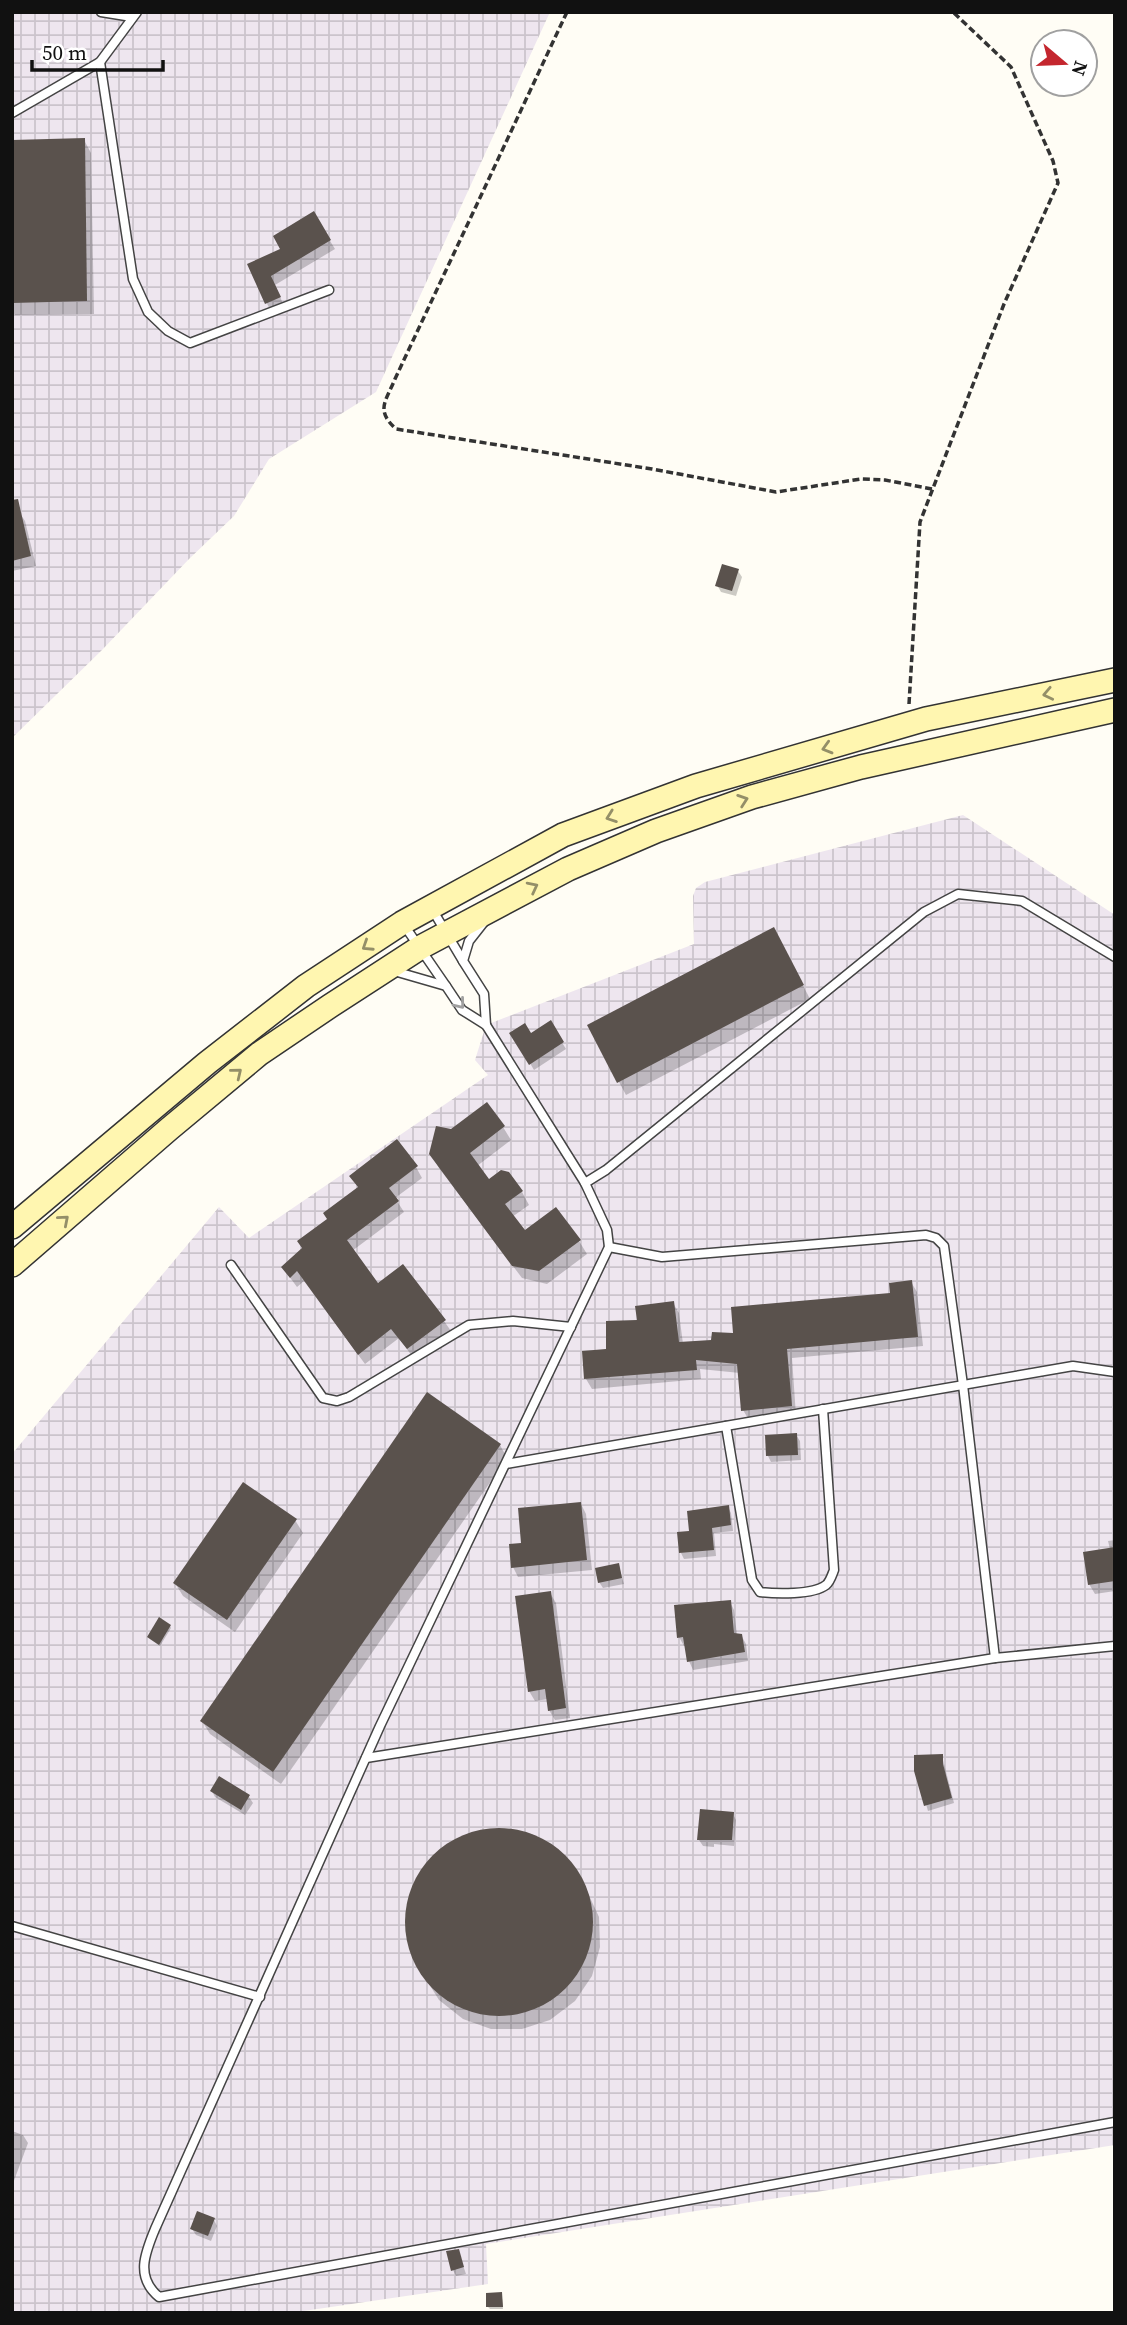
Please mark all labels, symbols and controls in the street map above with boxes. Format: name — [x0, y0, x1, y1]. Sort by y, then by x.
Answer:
scale bar — [32, 28, 163, 72]
north arrow — [1029, 28, 1099, 98]
text: 50 m — [42, 38, 87, 67]
text: N — [1065, 58, 1095, 79]
one-way arrow — [1042, 685, 1054, 700]
one-way arrow — [821, 739, 833, 754]
one-way arrow — [736, 794, 748, 808]
one-way arrow — [605, 809, 617, 823]
one-way arrow — [525, 882, 538, 895]
one-way arrow — [361, 938, 374, 951]
one-way arrow — [451, 996, 464, 1009]
one-way arrow — [228, 1069, 241, 1081]
one-way arrow — [55, 1216, 68, 1228]

